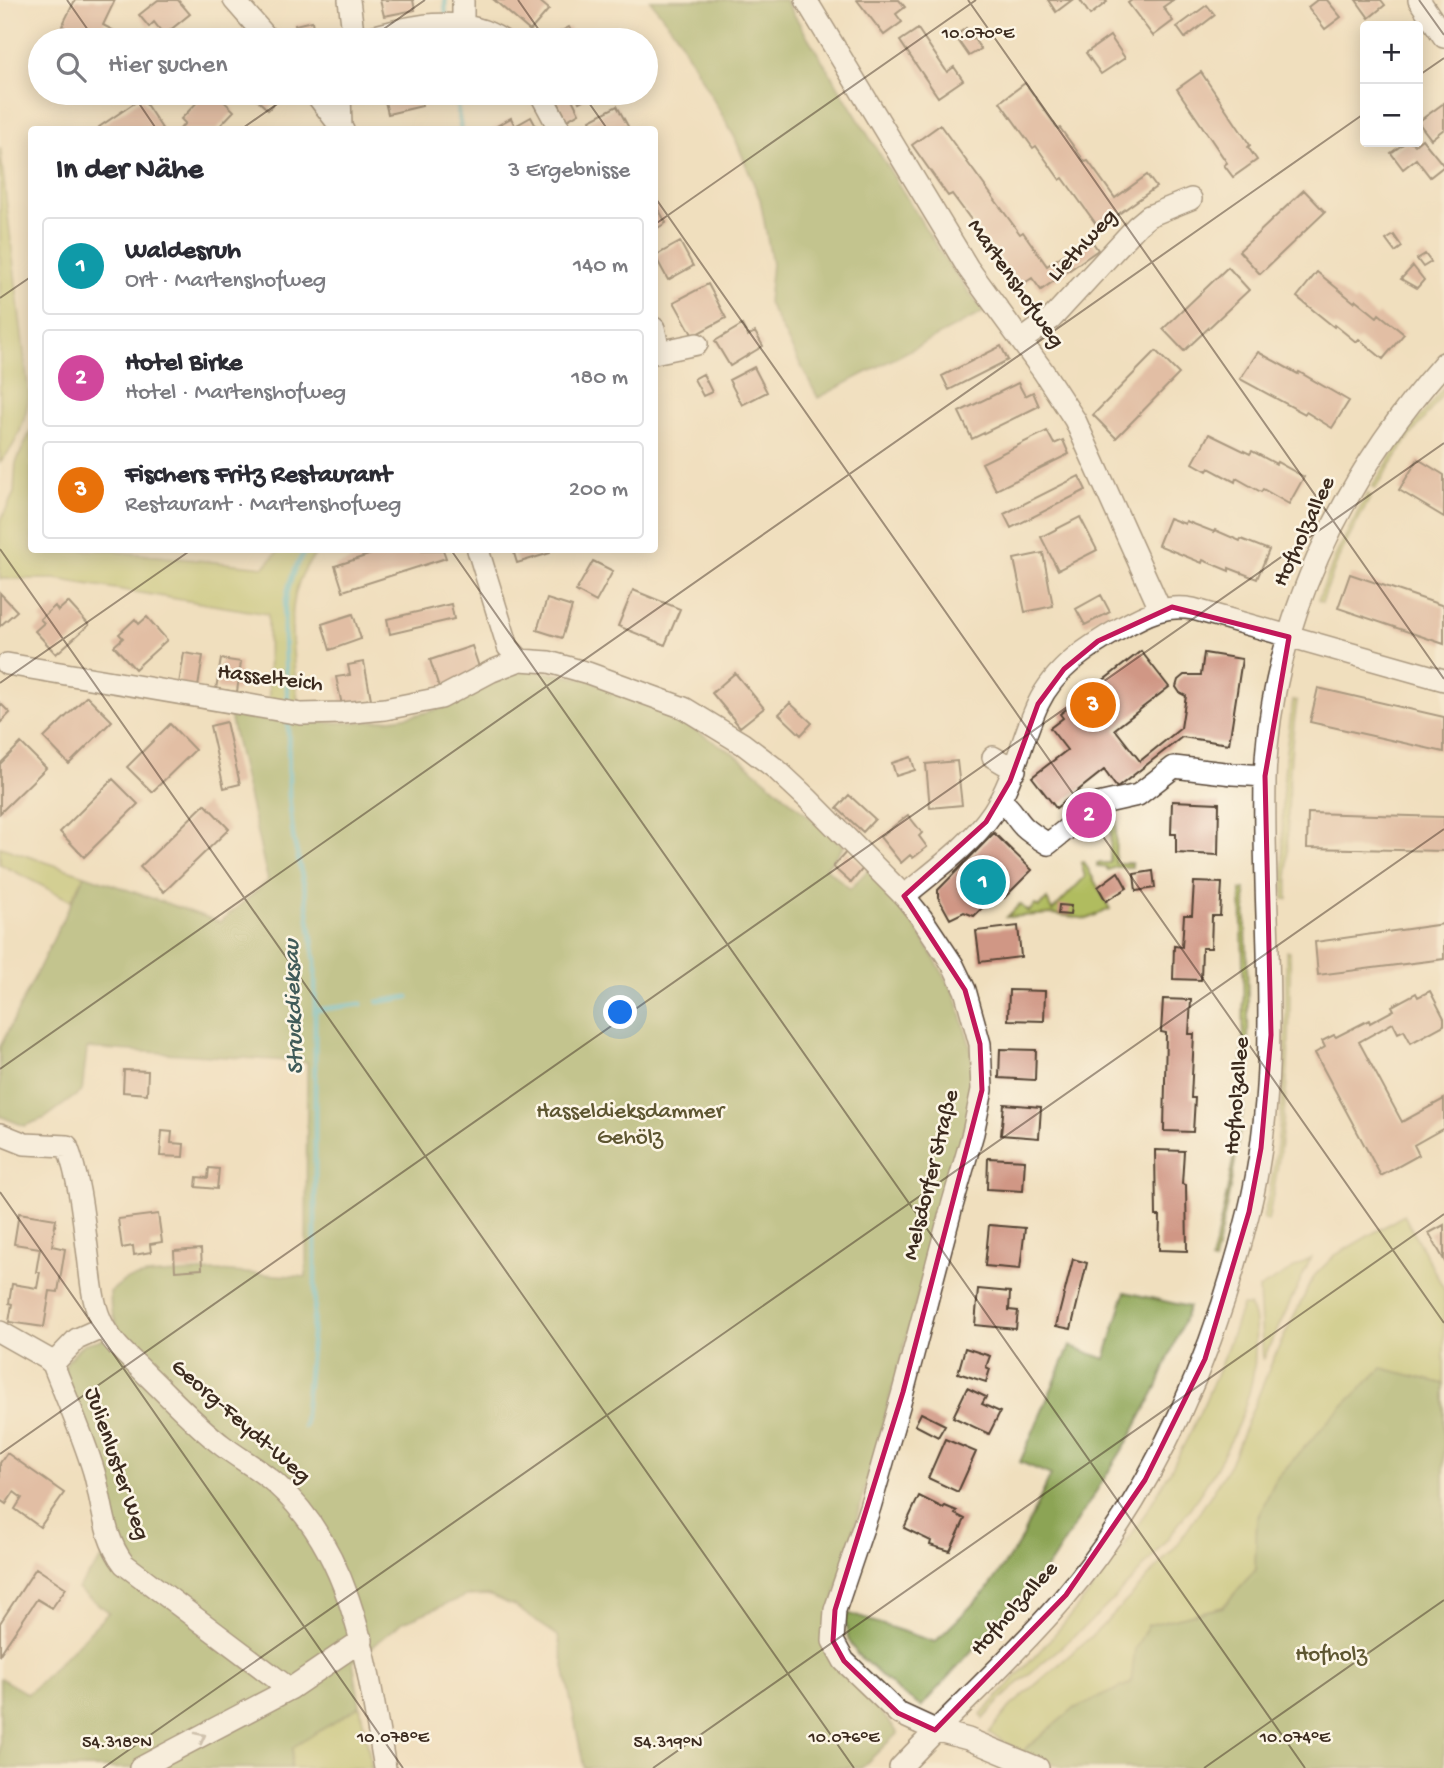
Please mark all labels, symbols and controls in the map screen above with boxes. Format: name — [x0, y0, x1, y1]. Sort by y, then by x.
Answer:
map controls — [1360, 21, 1423, 147]
button: + — [1360, 21, 1423, 84]
text: 10.070°E — [941, 24, 1015, 45]
search box — [28, 28, 658, 105]
icon: search — [52, 48, 90, 86]
text: Hier suchen — [108, 51, 228, 82]
button: − — [1360, 84, 1423, 147]
text: In der Nähe — [56, 154, 203, 189]
text: 3 Ergebnisse — [508, 158, 630, 185]
street label: Liethweg — [1043, 204, 1123, 288]
street label: Martenshofweg — [960, 214, 1070, 354]
text: Waldesruh — [125, 237, 241, 268]
text: 1 — [76, 253, 86, 280]
text: 140 m — [573, 253, 628, 280]
text: Ort · Martenshofweg — [125, 268, 326, 295]
text: Hotel Birke — [125, 349, 242, 380]
text: 2 — [75, 365, 87, 392]
text: 180 m — [571, 365, 628, 392]
text: Hotel · Martenshofweg — [125, 380, 346, 407]
text: Fischers Fritz Restaurant — [125, 461, 392, 492]
street label: Hofholzallee — [1268, 472, 1343, 591]
text: 3 — [75, 477, 87, 504]
text: 200 m — [569, 477, 628, 504]
text: Restaurant · Martenshofweg — [125, 492, 401, 519]
street label: Hasselteich — [216, 659, 324, 699]
pin: 3 — [1070, 679, 1116, 731]
pin: 2 — [1066, 789, 1112, 841]
pin: 1 — [960, 856, 1006, 908]
water label: Struckdieksau — [278, 937, 312, 1075]
your location — [603, 995, 637, 1029]
street label: Hofholzallee — [1219, 1035, 1257, 1156]
street label: Melsdorfer Straße — [898, 1086, 966, 1263]
park label: Hasseldieksdammer Gehölz — [536, 1099, 726, 1152]
street label: Georg-Feydt-Weg — [165, 1354, 315, 1490]
street label: Julienluster Weg — [77, 1384, 155, 1544]
street label: Hofholzallee — [965, 1555, 1065, 1662]
park label: Hofholz — [1295, 1642, 1368, 1669]
text: 10.078°E — [356, 1728, 430, 1749]
text: 10.076°E — [807, 1728, 880, 1749]
text: 10.074°E — [1259, 1728, 1331, 1749]
one-way arrow — [194, 1732, 206, 1746]
text: 54.318°N — [82, 1733, 152, 1754]
text: 54.319°N — [633, 1733, 703, 1754]

